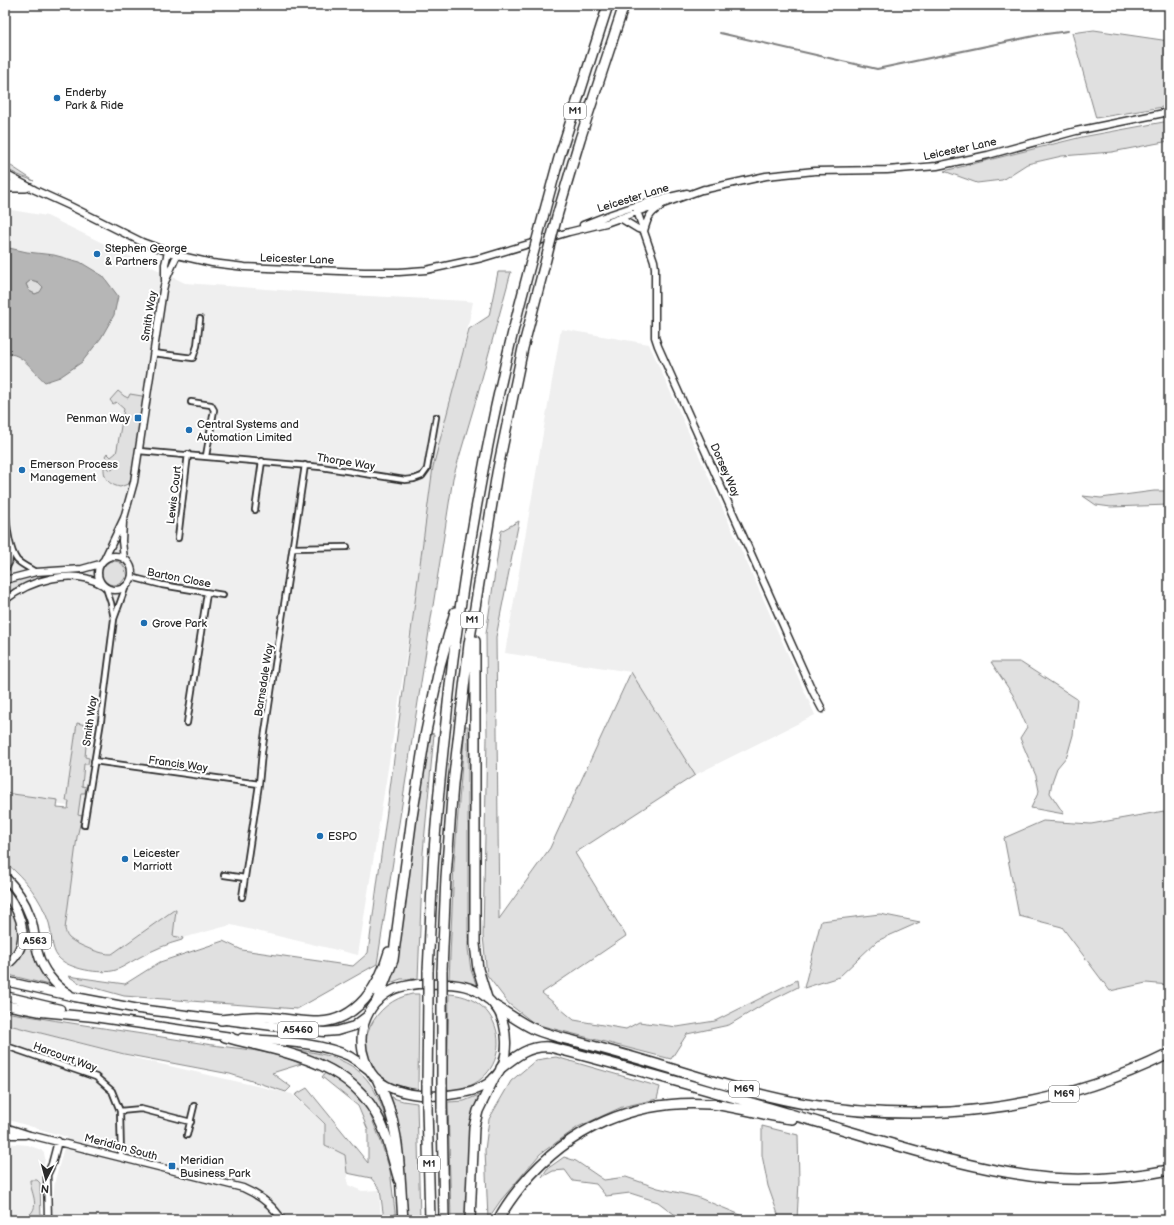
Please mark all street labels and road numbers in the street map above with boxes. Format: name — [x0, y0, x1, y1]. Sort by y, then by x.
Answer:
road number: M1 — [564, 103, 586, 119]
street label: Leicester Lane — [922, 135, 998, 163]
street label: Leicester Lane — [596, 181, 671, 215]
street label: Leicester Lane — [260, 251, 335, 267]
street label: Smith Way — [139, 290, 159, 342]
street label: Dorsey Way — [707, 441, 743, 499]
street label: Thorpe Way — [316, 451, 376, 473]
street label: Lewis Court — [164, 465, 184, 525]
street label: Barton Close — [146, 565, 212, 591]
road number: M1 — [461, 612, 483, 628]
street label: Barnsdale Way — [252, 642, 276, 718]
street label: Smith Way — [80, 695, 100, 747]
street label: Francis Way — [148, 753, 209, 775]
road number: A563 — [19, 933, 51, 949]
road number: A5460 — [278, 1022, 318, 1038]
street label: Harcourt Way — [31, 1039, 99, 1075]
road number: M69 — [729, 1081, 759, 1097]
road number: M69 — [1049, 1086, 1079, 1102]
street label: Meridian South — [83, 1131, 159, 1163]
road number: M1 — [418, 1156, 440, 1172]

